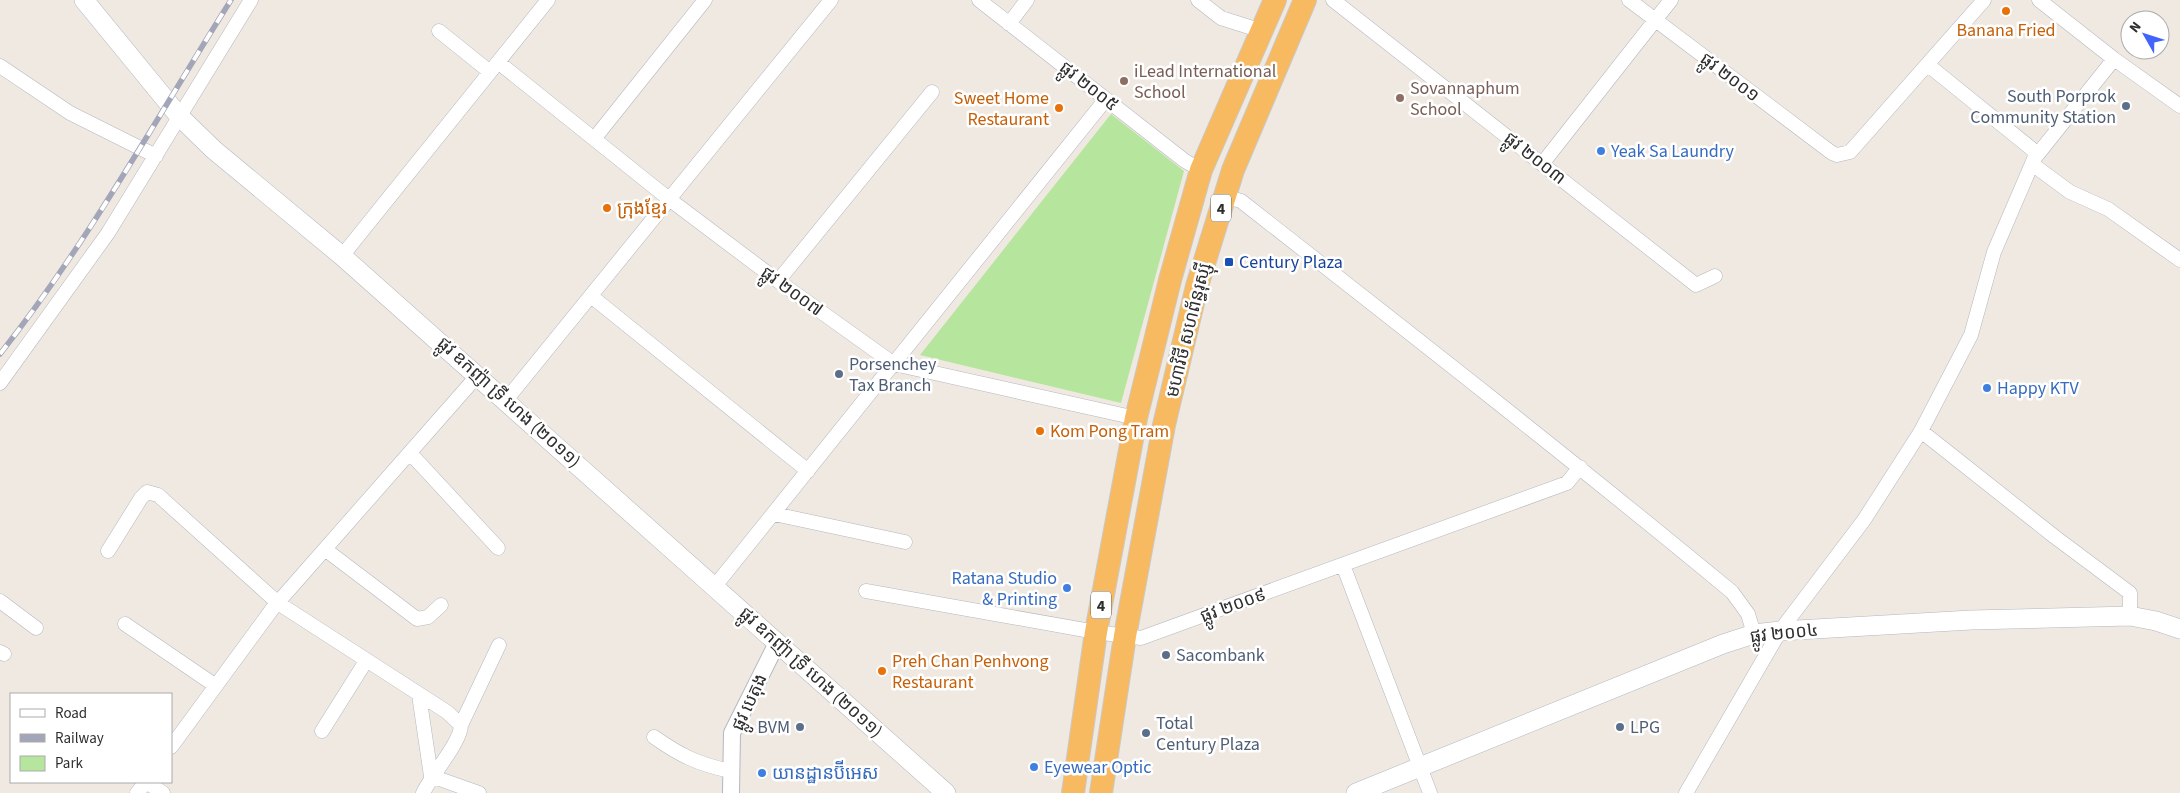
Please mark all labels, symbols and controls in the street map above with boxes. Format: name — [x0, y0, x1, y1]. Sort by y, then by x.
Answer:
marker: Banana Fried — [2000, 5, 2012, 17]
north arrow — [2120, 10, 2170, 60]
place label: Banana Fried — [1956, 18, 2056, 43]
text: N — [2125, 18, 2146, 37]
street label: ផ្លូវ ២០០១ — [1693, 47, 1765, 111]
street label: ផ្លូវ ២០០៥ — [1052, 55, 1123, 120]
place label: iLead International School — [1134, 59, 1276, 105]
marker: iLead International School — [1118, 75, 1130, 87]
place label: Sovannaphum School — [1410, 76, 1520, 122]
place label: South Porprok Community Station — [1970, 84, 2116, 130]
place label: Sweet Home Restaurant — [954, 86, 1049, 132]
marker: Sovannaphum School — [1394, 92, 1406, 104]
marker: South Porprok Community Station — [2120, 100, 2132, 112]
marker: Sweet Home Restaurant — [1053, 102, 1065, 114]
street label: ផ្លូវ ២០០៣ — [1496, 126, 1571, 193]
place label: Yeak Sa Laundry — [1610, 139, 1735, 164]
marker: Yeak Sa Laundry — [1595, 145, 1607, 157]
road number: 4 — [1211, 194, 1231, 222]
place label: ក្រុងខ្មែរ — [617, 196, 667, 221]
marker: ក្រុងខ្មែរ — [601, 202, 613, 214]
place label: Century Plaza — [1239, 250, 1343, 275]
marker: Century Plaza — [1223, 256, 1235, 268]
street label: ផ្លូវ ២០០៧ — [754, 260, 828, 325]
street label: មហាវិថី សហព័ន្ធរុស្ស៊ី — [1160, 260, 1221, 401]
street label: ផ្លូវ ឧកញ៉ា ទ្រី ហេង (២០១១) — [429, 331, 586, 476]
place label: Porsenchey Tax Branch — [849, 352, 937, 398]
marker: Porsenchey Tax Branch — [833, 368, 845, 380]
place label: Happy KTV — [1997, 376, 2079, 401]
marker: Happy KTV — [1981, 382, 1993, 394]
place label: Kom Pong Tram — [1050, 419, 1169, 444]
marker: Kom Pong Tram — [1034, 425, 1046, 437]
place label: Ratana Studio & Printing — [951, 566, 1057, 612]
marker: Ratana Studio & Printing — [1061, 582, 1073, 594]
street label: ផ្លូវ ២០០៩ — [1197, 582, 1271, 632]
road number: 4 — [1091, 592, 1111, 618]
street label: ផ្លូវ ឧកញ៉ា ទ្រី ហេង (២០១១) — [731, 601, 888, 746]
street label: ផ្លូវ ២០០៤ — [1749, 617, 1820, 653]
place label: Sacombank — [1176, 643, 1265, 668]
place label: Preh Chan Penhvong Restaurant — [892, 649, 1049, 695]
marker: Sacombank — [1160, 649, 1172, 661]
marker: Preh Chan Penhvong Restaurant — [876, 665, 888, 677]
street label: ផ្លូវ បេតុង — [725, 670, 777, 736]
legend — [10, 693, 172, 783]
text: Road — [55, 703, 87, 724]
place label: Total Century Plaza — [1156, 711, 1260, 757]
place label: BVM — [757, 715, 790, 740]
place label: LPG — [1630, 715, 1660, 740]
marker: BVM — [794, 721, 806, 733]
marker: LPG — [1614, 721, 1626, 733]
marker: Total Century Plaza — [1140, 727, 1152, 739]
text: Railway — [55, 728, 104, 749]
text: Park — [55, 753, 84, 774]
place label: Eyewear Optic — [1044, 755, 1152, 780]
place label: យានដ្ឋានប៊ីអេស — [772, 760, 879, 786]
marker: Eyewear Optic — [1028, 761, 1040, 773]
marker: យានដ្ឋានប៊ីអេស — [756, 767, 768, 779]

